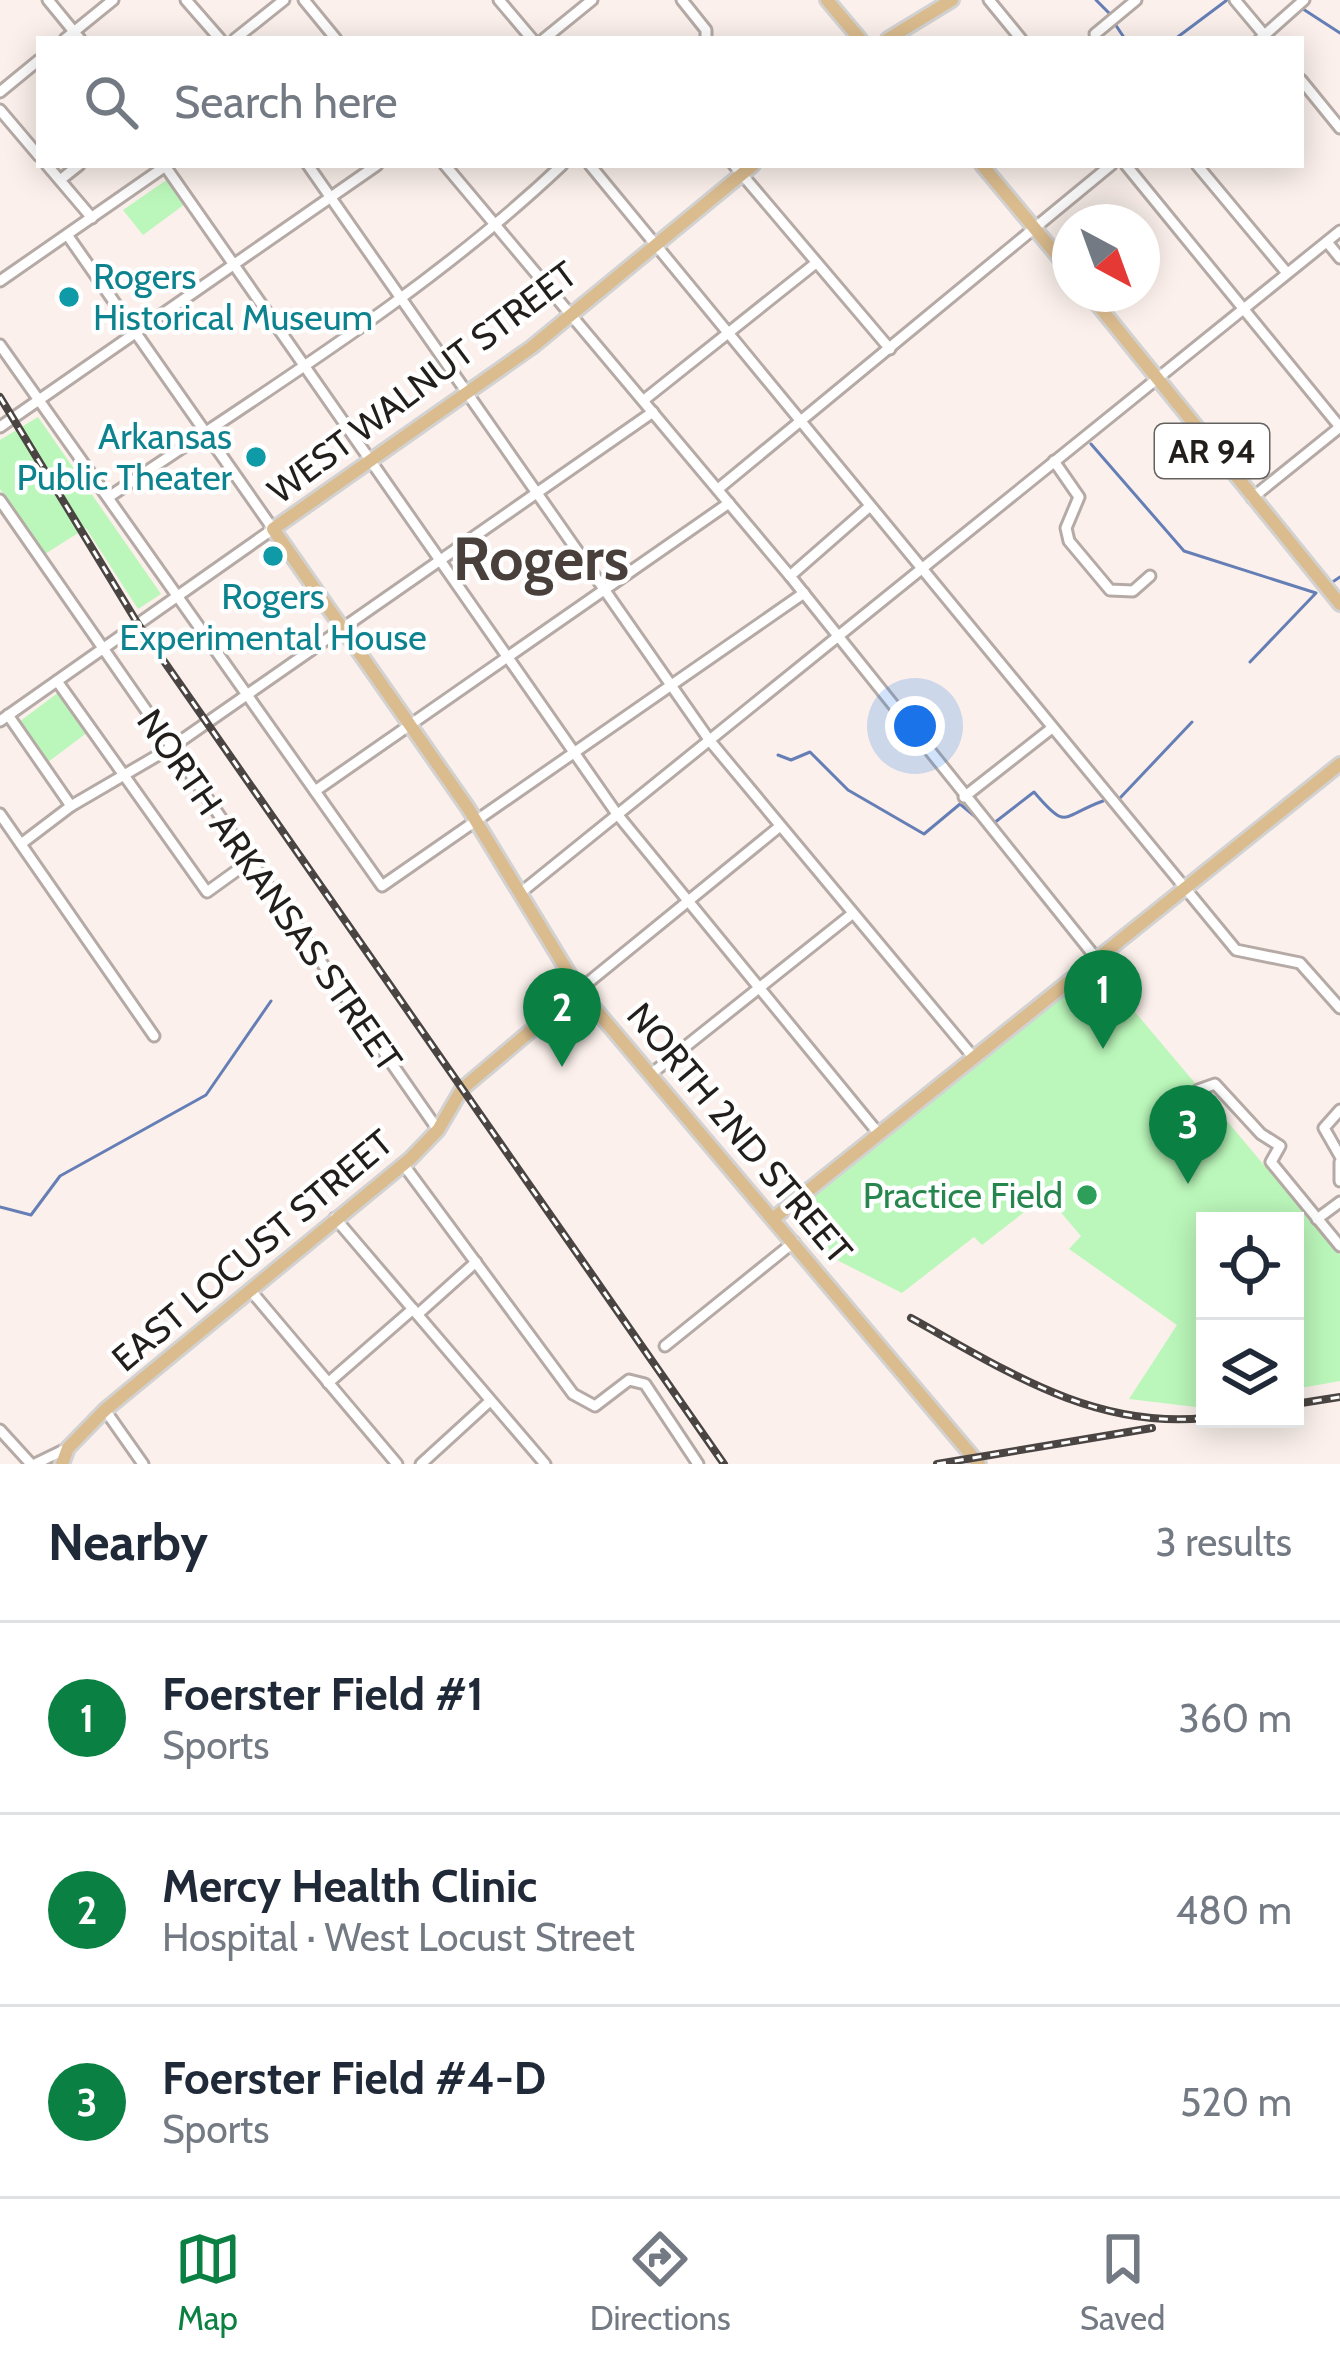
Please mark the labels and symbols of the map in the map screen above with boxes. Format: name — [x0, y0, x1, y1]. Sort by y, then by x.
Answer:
north arrow — [1052, 204, 1160, 312]
street label: WEST WALNUT STREET — [259, 252, 585, 512]
place label: Rogers Historical Museum — [93, 254, 373, 339]
marker: Rogers Historical Museum — [56, 284, 82, 310]
place label: Arkansas Public Theater — [17, 414, 233, 499]
road number: AR 94 — [1155, 424, 1269, 478]
marker: Arkansas Public Theater — [243, 444, 269, 470]
district label: Rogers — [453, 522, 629, 596]
marker: Rogers Experimental House — [260, 543, 286, 569]
place label: Rogers Experimental House — [119, 574, 427, 659]
your location — [885, 696, 945, 756]
street label: NORTH ARKANSAS STREET — [128, 700, 412, 1080]
pin: 1 — [1064, 950, 1142, 1049]
pin: 2 — [523, 968, 601, 1067]
street label: NORTH 2ND STREET — [618, 994, 862, 1272]
pin: 3 — [1149, 1085, 1227, 1184]
street label: EAST LOCUST STREET — [103, 1120, 401, 1380]
place label: Practice Field — [863, 1173, 1063, 1217]
marker: Practice Field — [1074, 1182, 1100, 1208]

